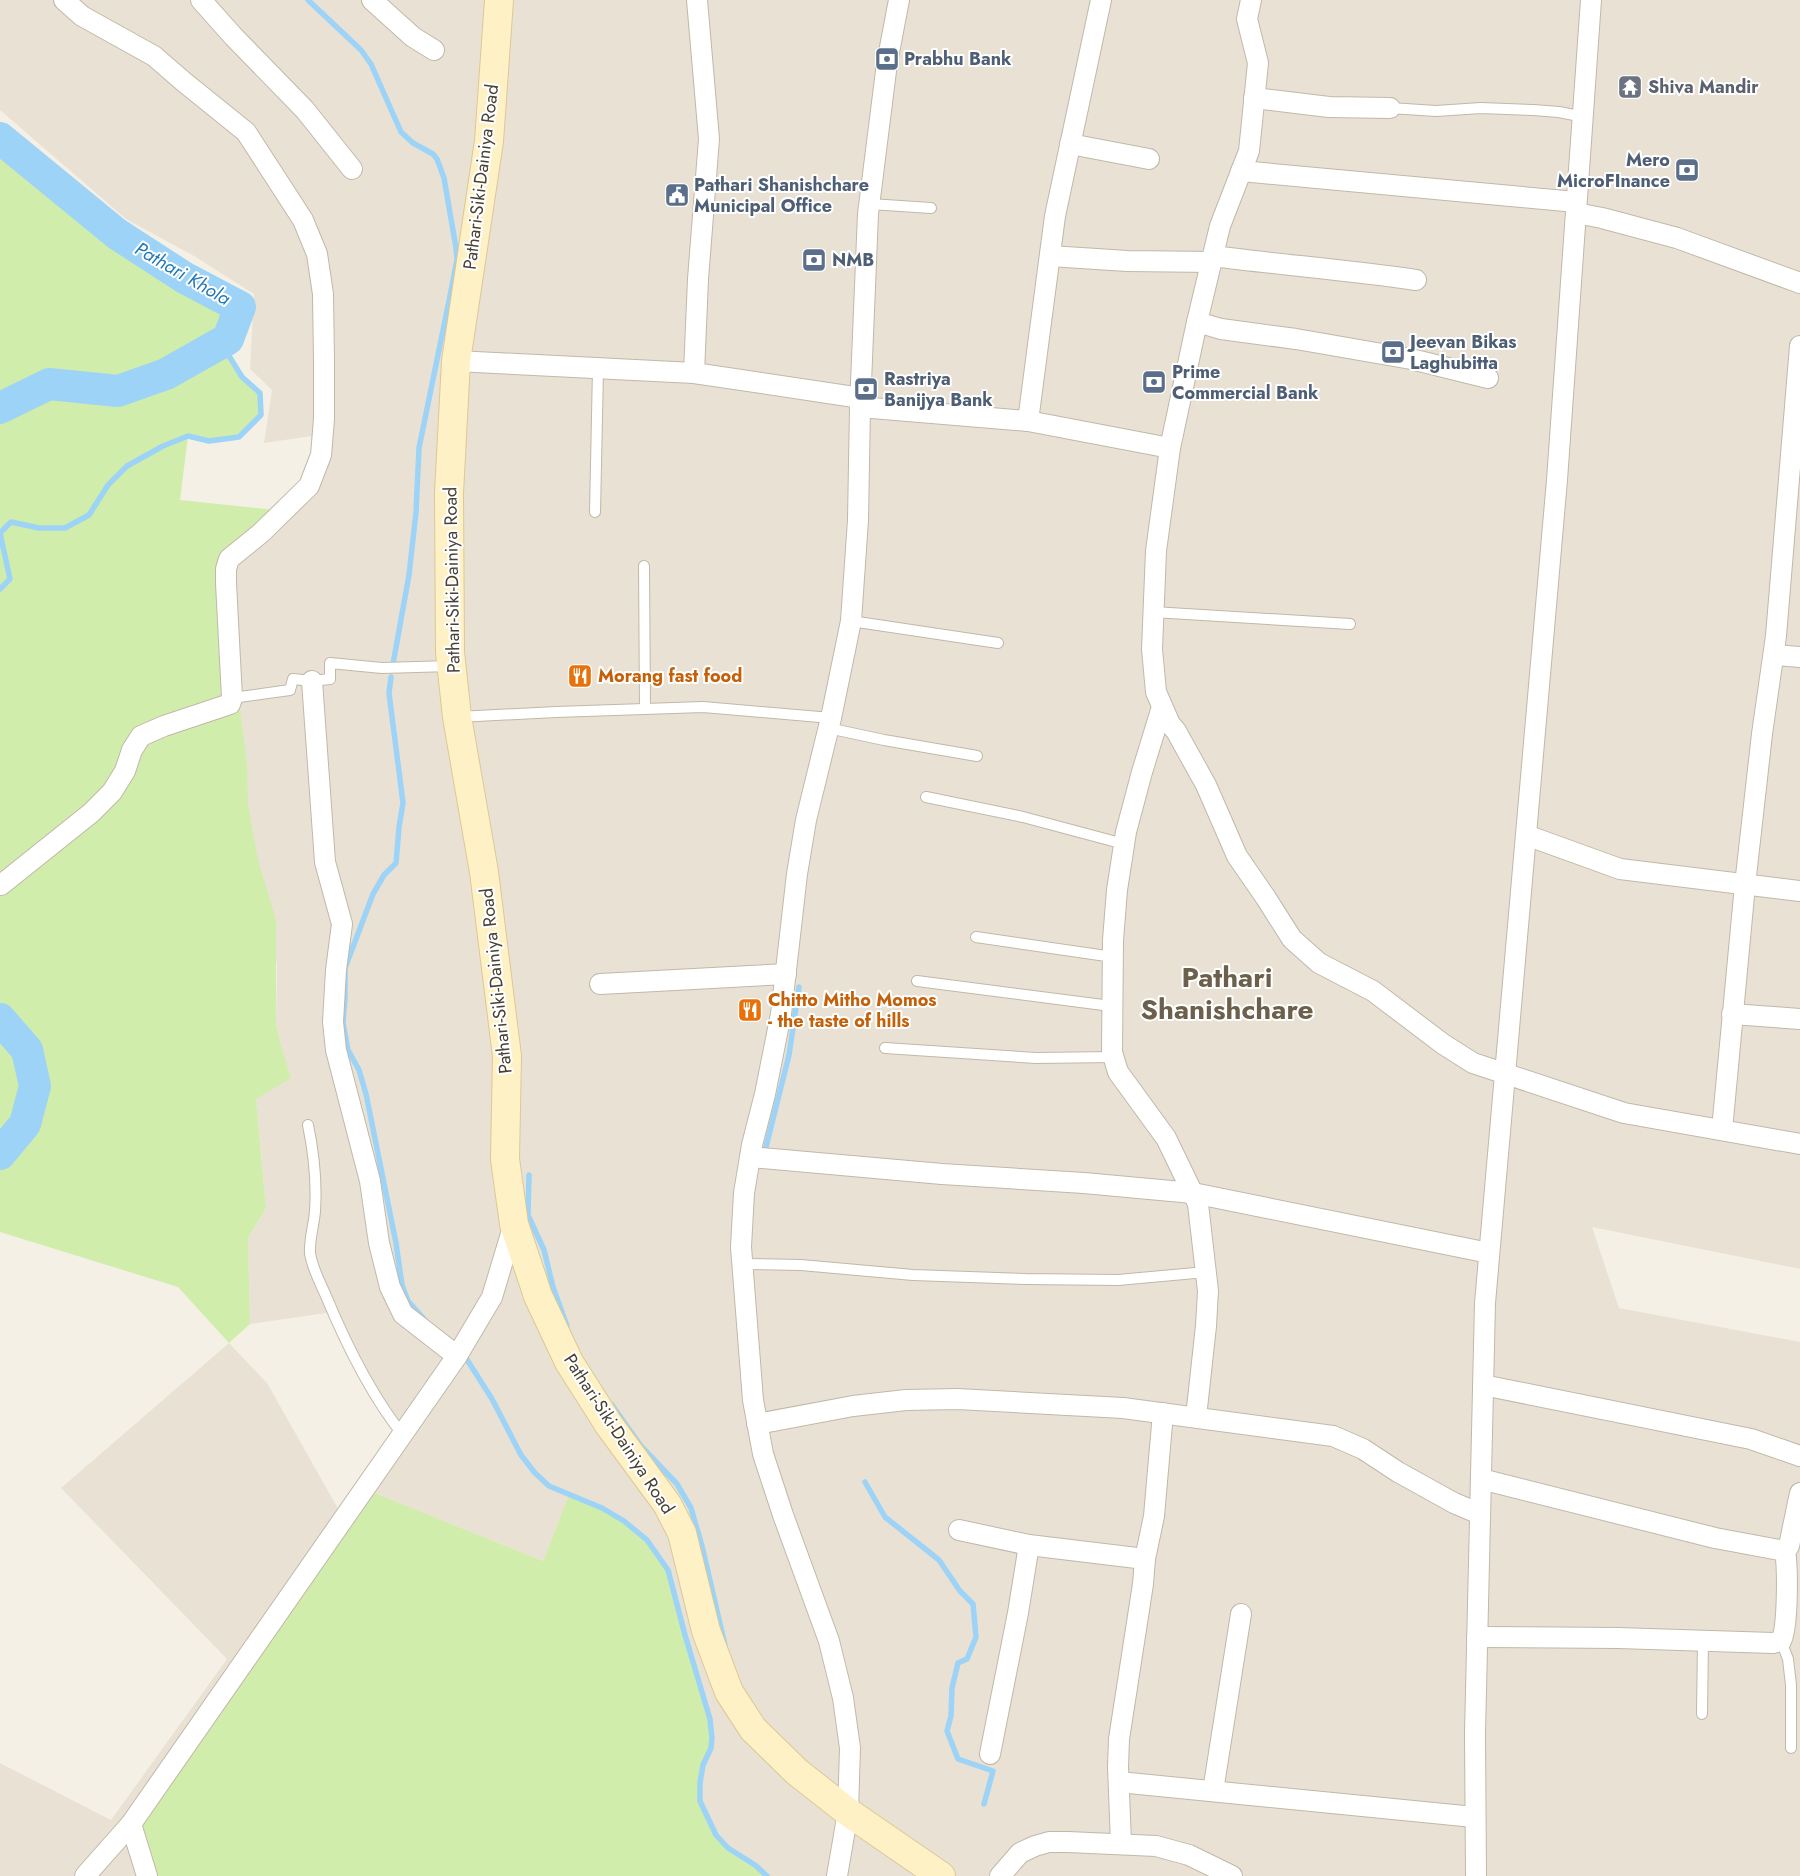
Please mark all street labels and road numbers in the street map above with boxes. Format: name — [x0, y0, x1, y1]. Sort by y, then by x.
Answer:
street label: Pathari-Siki-Dainiya Road — [457, 83, 505, 271]
street label: Pathari-Siki-Dainiya Road — [437, 487, 467, 673]
street label: Pathari-Siki-Dainiya Road — [473, 887, 519, 1075]
street label: Pathari-Siki-Dainiya Road — [557, 1349, 681, 1519]

